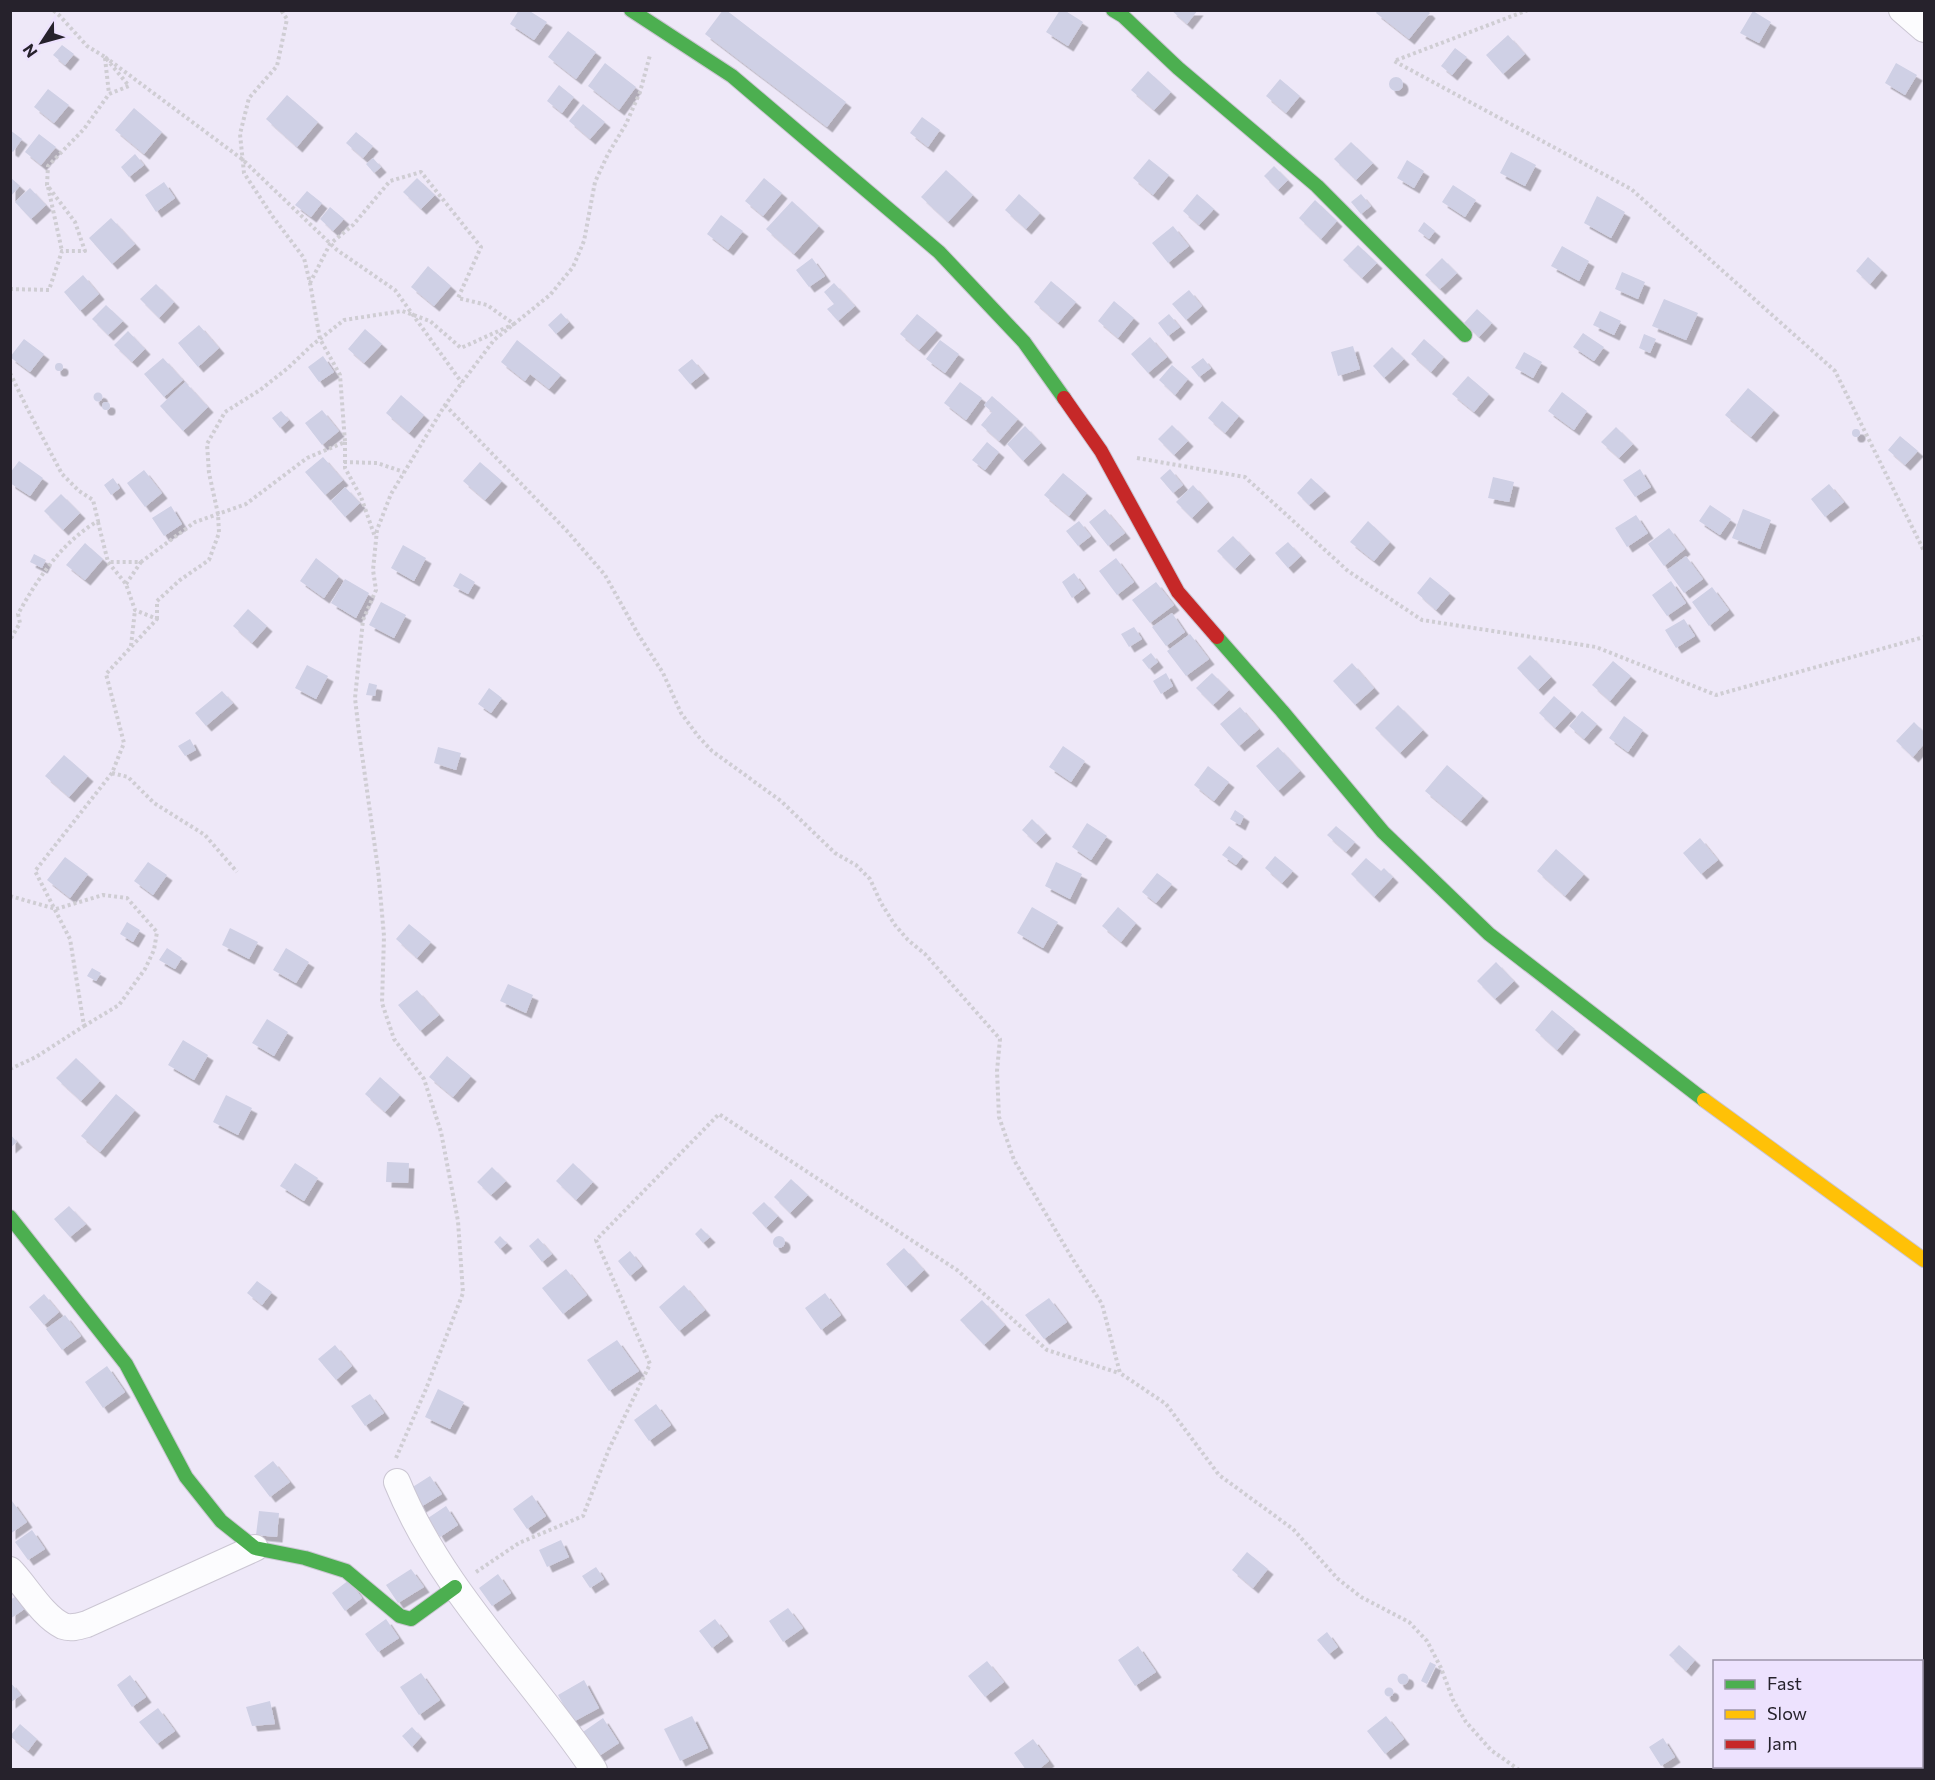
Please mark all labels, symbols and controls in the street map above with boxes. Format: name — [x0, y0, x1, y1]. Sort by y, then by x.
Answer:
north arrow — [12, 12, 72, 72]
text: N — [18, 41, 41, 62]
legend — [1713, 1660, 1923, 1768]
text: Fast — [1767, 1672, 1802, 1694]
text: Slow — [1767, 1702, 1807, 1724]
text: Jam — [1767, 1732, 1797, 1754]

